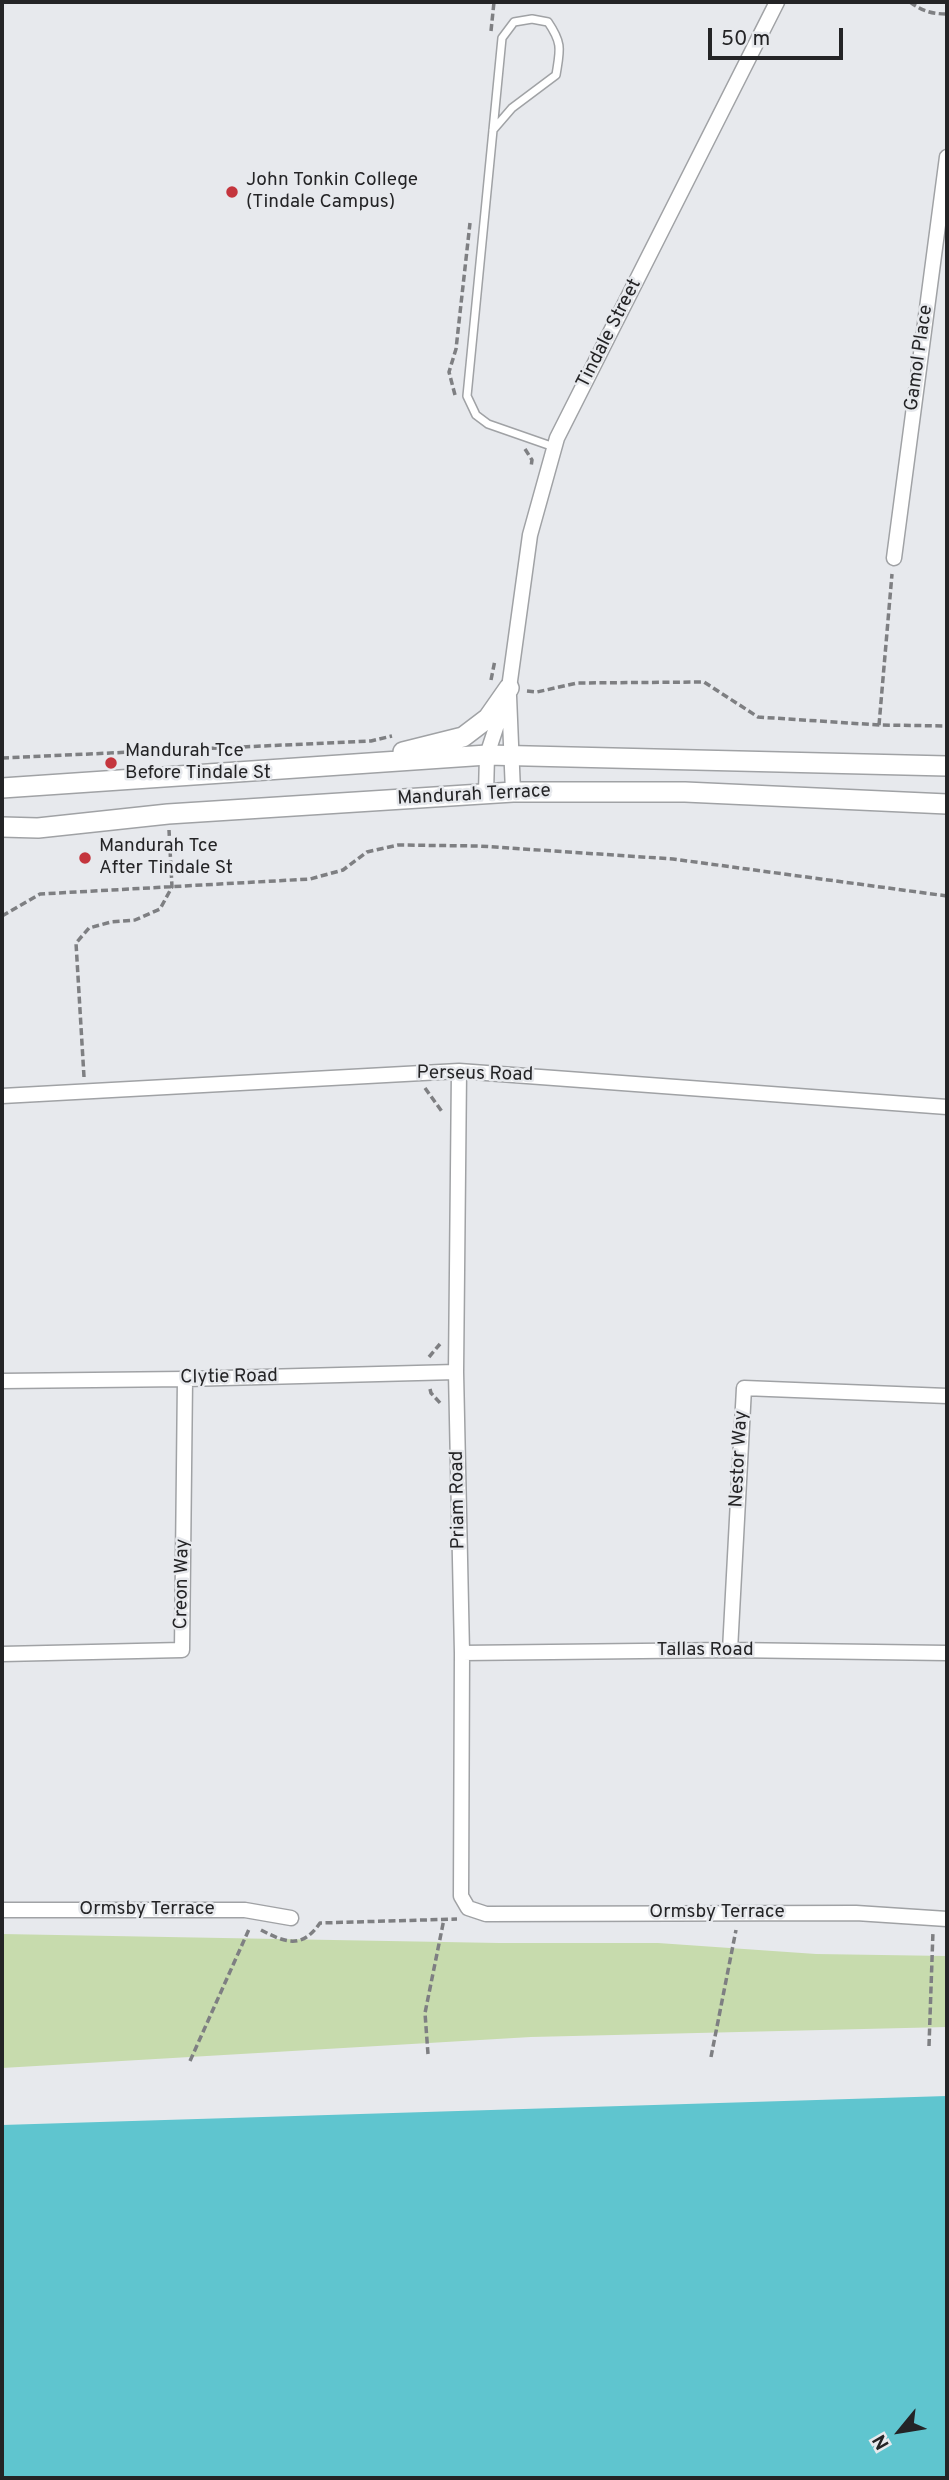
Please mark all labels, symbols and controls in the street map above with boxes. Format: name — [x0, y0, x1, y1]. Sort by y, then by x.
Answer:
scale bar — [711, 14, 846, 58]
text: 50 m — [721, 26, 770, 53]
place label: John Tonkin College (Tindale Campus) — [246, 170, 418, 214]
marker: John Tonkin College (Tindale Campus) — [224, 184, 240, 200]
street label: Tindale Street — [573, 276, 647, 392]
street label: Gamol Place — [901, 304, 939, 412]
place label: Mandurah Tce Before Tindale St — [125, 741, 271, 785]
marker: Mandurah Tce Before Tindale St — [103, 755, 119, 771]
street label: Mandurah Terrace — [397, 781, 551, 811]
place label: Mandurah Tce After Tindale St — [99, 836, 233, 880]
marker: Mandurah Tce After Tindale St — [77, 850, 93, 866]
street label: Perseus Road — [416, 1063, 534, 1087]
street label: Clytie Road — [180, 1366, 278, 1390]
street label: Nestor Way — [726, 1410, 754, 1508]
street label: Priam Road — [447, 1450, 471, 1550]
street label: Creon Way — [171, 1538, 195, 1630]
street label: Tallas Road — [656, 1640, 754, 1662]
street label: Ormsby Terrace — [79, 1899, 215, 1921]
street label: Ormsby Terrace — [649, 1902, 785, 1924]
north arrow — [865, 2396, 935, 2466]
text: N — [868, 2430, 896, 2453]

